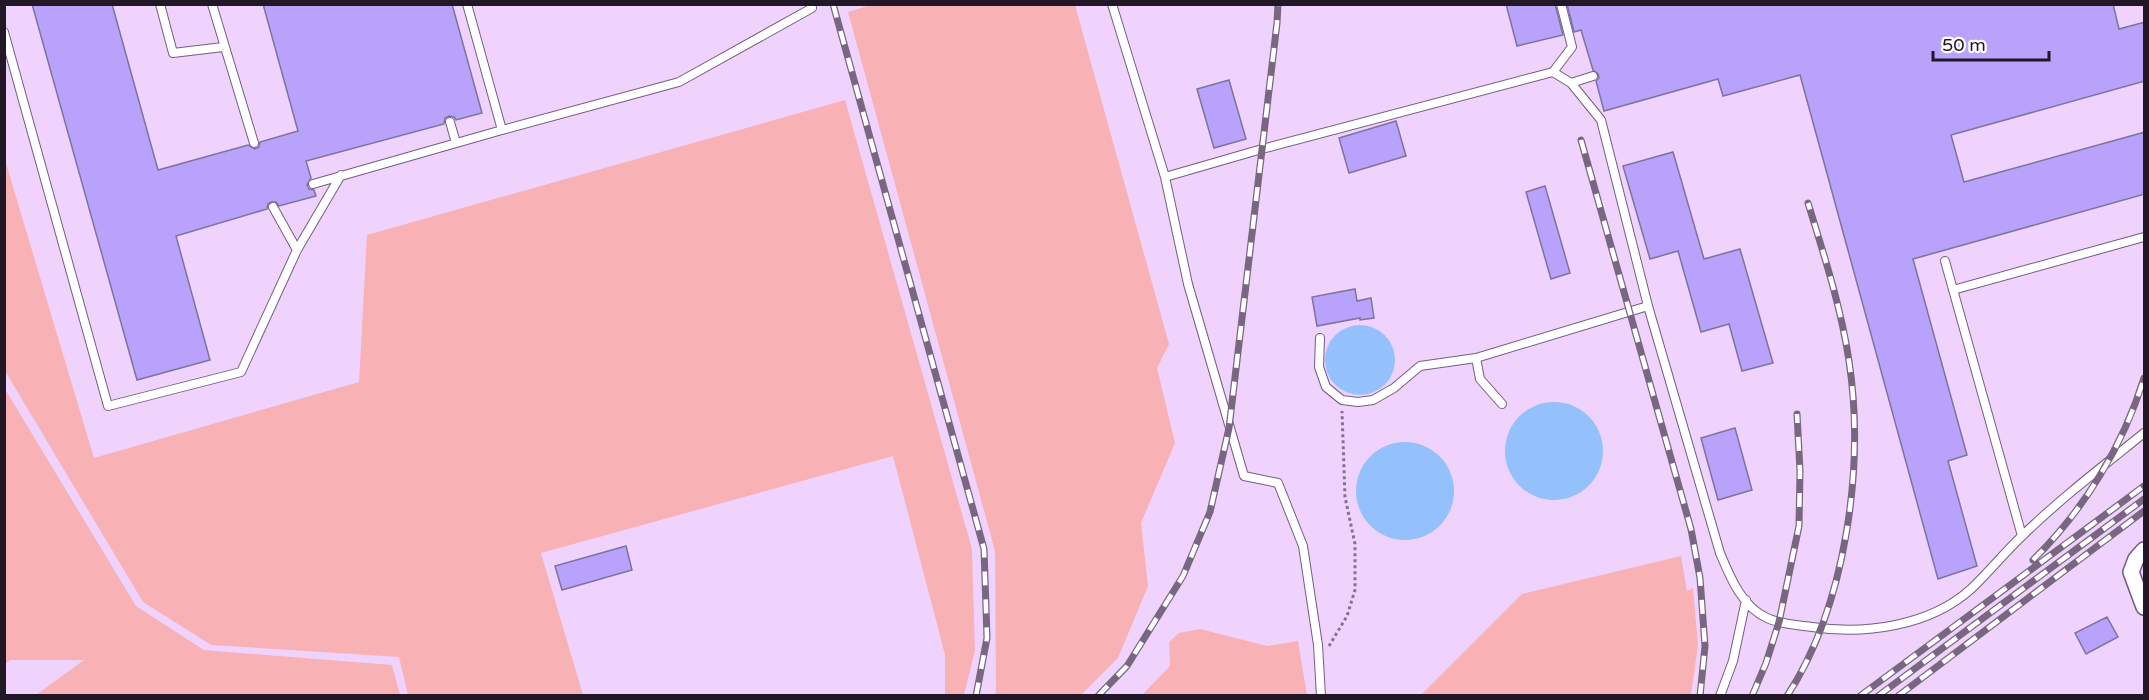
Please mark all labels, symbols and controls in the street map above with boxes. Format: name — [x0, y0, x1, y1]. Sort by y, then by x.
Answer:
scale bar — [1933, 24, 2048, 62]
text: 50 m — [1942, 34, 1986, 56]

